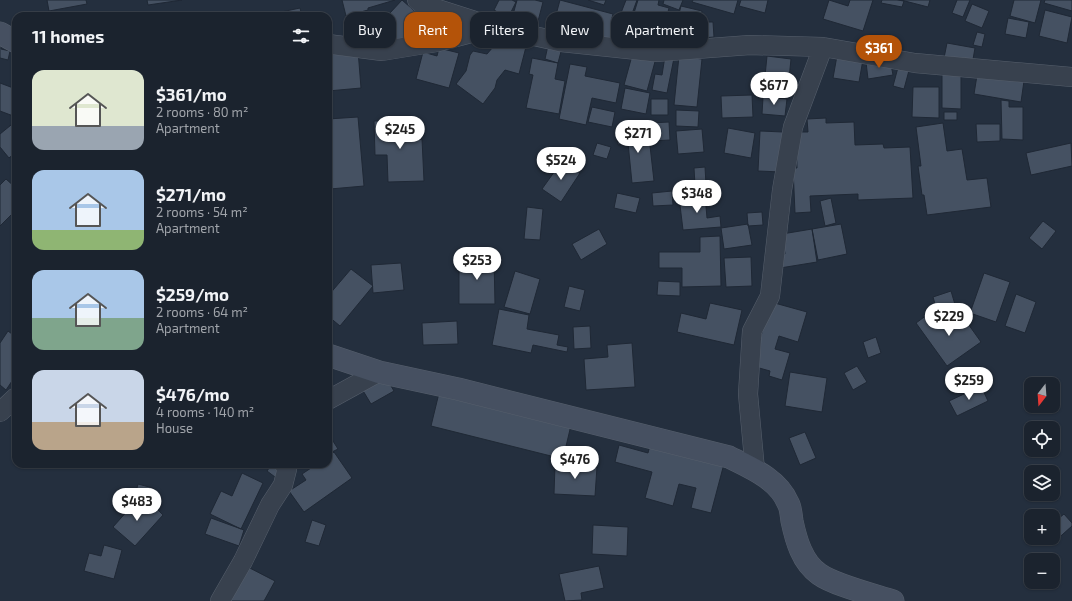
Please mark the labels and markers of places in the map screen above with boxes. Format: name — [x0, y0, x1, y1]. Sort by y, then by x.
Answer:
pin: $361 — [855, 35, 903, 69]
pin: $677 — [750, 72, 798, 106]
pin: $245 — [376, 116, 424, 150]
pin: $271 — [614, 120, 662, 154]
pin: $524 — [537, 147, 585, 181]
pin: $348 — [673, 180, 721, 214]
pin: $253 — [453, 247, 501, 281]
pin: $229 — [925, 303, 973, 337]
pin: $259 — [945, 367, 993, 401]
pin: $476 — [551, 446, 599, 480]
pin: $483 — [113, 488, 161, 522]

